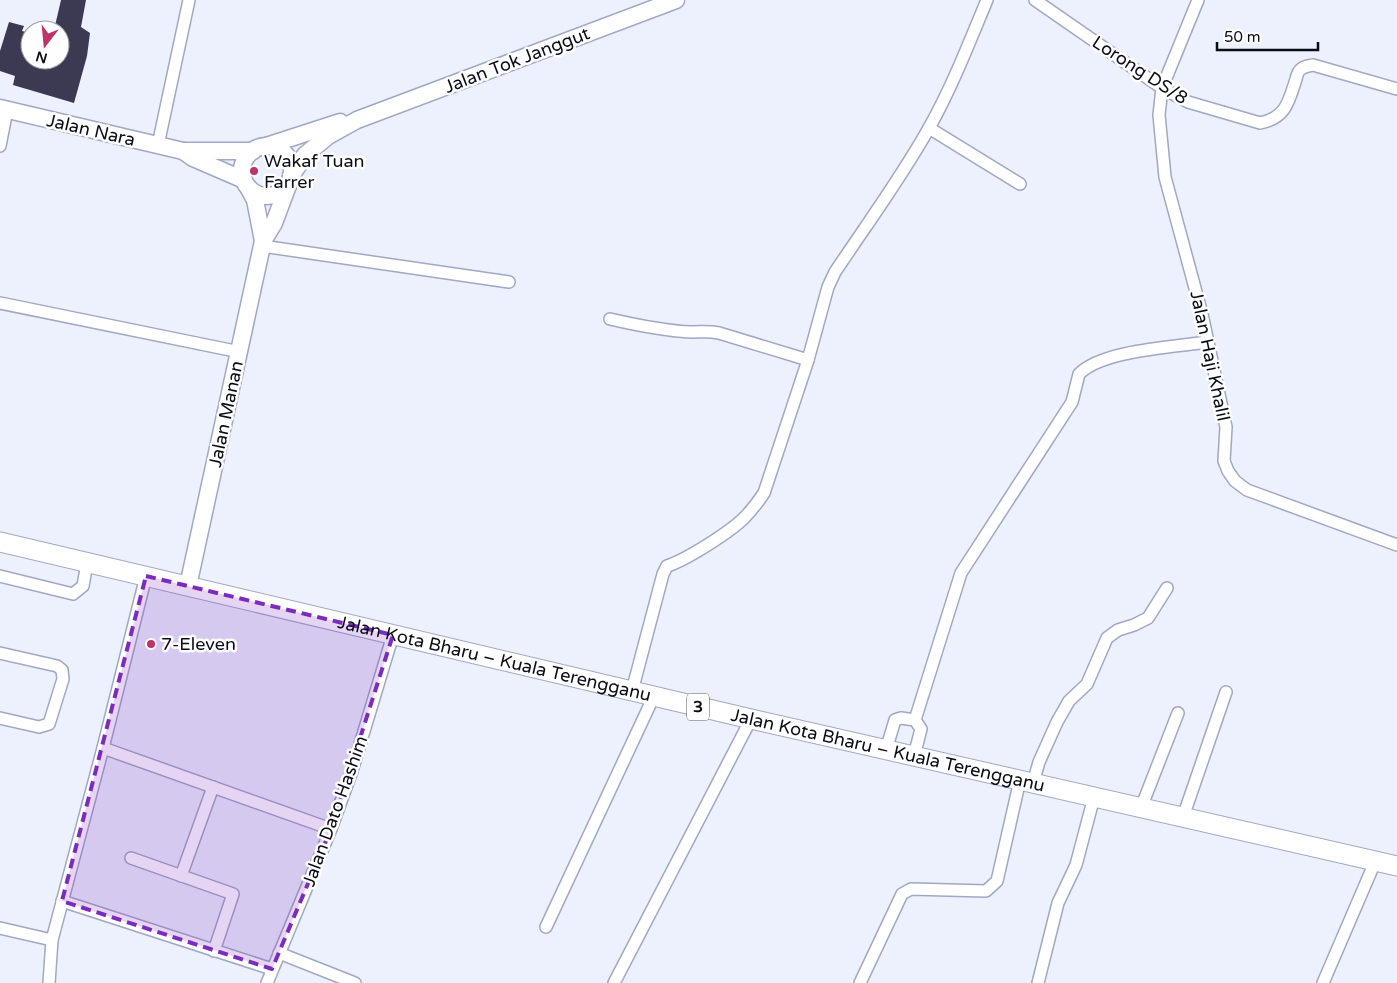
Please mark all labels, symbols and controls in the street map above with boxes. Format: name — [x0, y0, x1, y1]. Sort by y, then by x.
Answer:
north arrow — [20, 20, 70, 70]
scale bar — [1217, 20, 1318, 52]
street label: Jalan Tok Janggut — [441, 22, 593, 98]
text: 50 m — [1224, 28, 1261, 46]
street label: Lorong DS/8 — [1088, 31, 1192, 109]
text: N — [34, 47, 49, 67]
street label: Jalan Nara — [45, 109, 137, 151]
place label: Wakaf Tuan Farrer — [264, 150, 365, 193]
marker: Wakaf Tuan Farrer — [248, 165, 260, 177]
street label: Jalan Haji Khalil — [1185, 289, 1235, 423]
street label: Jalan Manan — [204, 359, 248, 469]
street label: Jalan Kota Bharu – Kuala Terengganu — [336, 611, 653, 706]
place label: 7-Eleven — [161, 633, 236, 655]
marker: 7-Eleven — [145, 638, 157, 650]
road number: 3 — [687, 694, 709, 720]
street label: Jalan Kota Bharu – Kuala Terengganu — [729, 704, 1047, 797]
street label: Jalan Dato Hashim — [298, 733, 372, 889]

